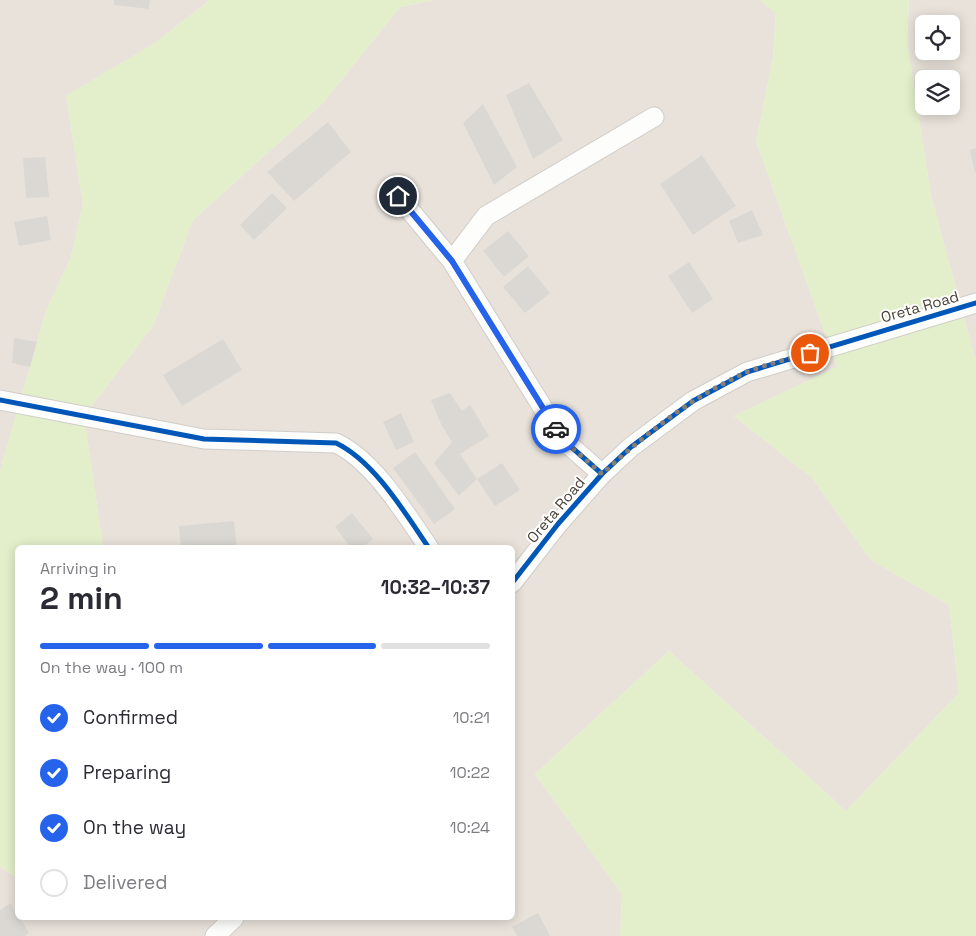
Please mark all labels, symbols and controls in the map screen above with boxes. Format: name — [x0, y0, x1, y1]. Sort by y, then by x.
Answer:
map controls — [915, 15, 960, 115]
button: locate — [915, 15, 960, 60]
button: layers — [915, 70, 960, 115]
pin — [377, 175, 419, 217]
icon: home — [384, 182, 412, 210]
street label: Oreta Road — [879, 286, 961, 327]
pin — [789, 332, 831, 374]
icon: bag — [796, 339, 824, 367]
courier — [531, 404, 581, 454]
icon: car — [542, 415, 570, 443]
street label: Oreta Road — [523, 473, 589, 546]
text: Arriving in — [40, 558, 117, 579]
text: 10:32–10:37 — [381, 575, 490, 600]
text: 2 min — [40, 578, 123, 618]
text: On the way · 100 m — [40, 657, 183, 678]
icon: check — [40, 704, 68, 732]
text: Confirmed — [83, 705, 178, 730]
text: 10:21 — [453, 707, 490, 728]
icon: check — [40, 759, 68, 787]
text: Preparing — [83, 760, 171, 785]
text: 10:22 — [450, 762, 490, 783]
icon: check — [40, 814, 68, 842]
text: On the way — [83, 815, 186, 840]
text: 10:24 — [450, 817, 490, 838]
text: Delivered — [83, 870, 168, 895]

